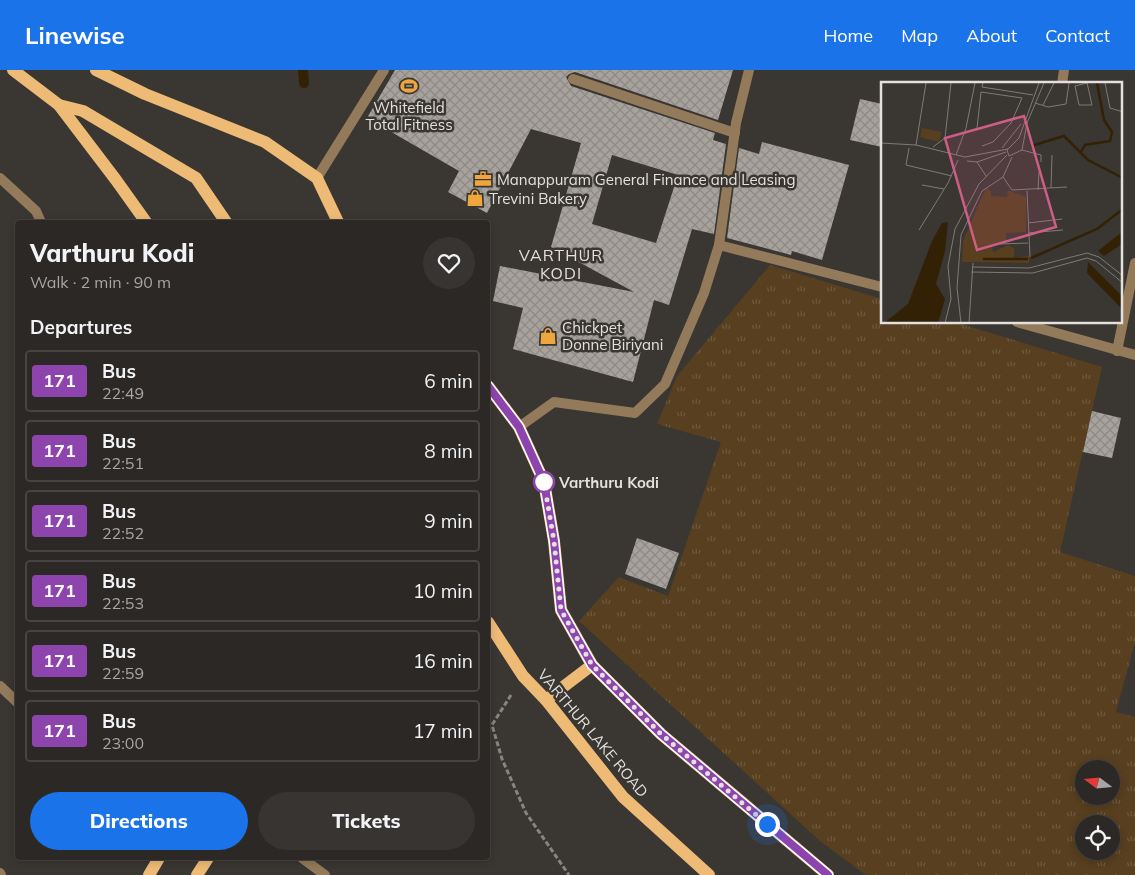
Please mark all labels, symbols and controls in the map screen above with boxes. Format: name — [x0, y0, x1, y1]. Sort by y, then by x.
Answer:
text: Linewise — [25, 20, 125, 50]
text: Home — [823, 24, 873, 47]
text: Map — [901, 24, 938, 47]
text: About — [966, 24, 1017, 47]
text: Contact — [1045, 24, 1110, 47]
sports icon: Whitefield Total Fitness — [399, 76, 419, 96]
inset map — [881, 82, 1122, 324]
place label: Whitefield Total Fitness — [365, 98, 453, 134]
office icon: Manappuram General Finance and Leasing — [473, 169, 493, 189]
place label: Manappuram General Finance and Leasing — [497, 170, 795, 189]
shop icon: Trevini Bakery — [465, 188, 485, 208]
place label: Trevini Bakery — [489, 189, 587, 208]
button: heart — [423, 237, 475, 289]
text: Varthuru Kodi — [30, 238, 194, 268]
district label: VARTHUR KODI — [519, 245, 603, 283]
text: Walk · 2 min · 90 m — [30, 272, 171, 292]
text: Departures — [30, 315, 132, 339]
place label: Chickpet Donne Biriyani — [562, 318, 663, 354]
shop icon: Chickpet Donne Biriyani — [538, 326, 558, 346]
text: Bus — [102, 359, 136, 383]
text: 171 — [43, 369, 76, 392]
text: 6 min — [424, 369, 473, 393]
text: 22:49 — [102, 383, 144, 403]
text: Bus — [102, 429, 136, 453]
text: 171 — [43, 439, 76, 462]
text: 8 min — [424, 439, 473, 463]
text: 22:51 — [102, 453, 144, 473]
marker: Varthuru Kodi — [533, 471, 555, 493]
place label: Varthuru Kodi — [558, 473, 659, 492]
text: Bus — [102, 499, 136, 523]
text: 171 — [43, 509, 76, 532]
text: 9 min — [424, 509, 473, 533]
text: 22:52 — [102, 523, 144, 543]
text: Bus — [102, 569, 136, 593]
text: 171 — [43, 579, 76, 602]
text: 10 min — [413, 579, 473, 603]
text: 22:53 — [102, 593, 144, 613]
text: Bus — [102, 639, 136, 663]
text: 171 — [43, 649, 76, 672]
text: 16 min — [413, 649, 473, 673]
text: 22:59 — [102, 663, 144, 683]
street label: VARTHUR LAKE ROAD — [534, 665, 652, 801]
text: Bus — [102, 709, 136, 733]
text: 171 — [43, 719, 76, 742]
text: 17 min — [413, 719, 473, 743]
text: 23:00 — [102, 733, 144, 753]
north arrow — [1075, 760, 1120, 805]
map controls — [1075, 760, 1120, 860]
button: Directions — [30, 792, 248, 850]
button: Tickets — [258, 792, 475, 850]
your location — [755, 812, 780, 837]
button: locate — [1075, 815, 1120, 860]

